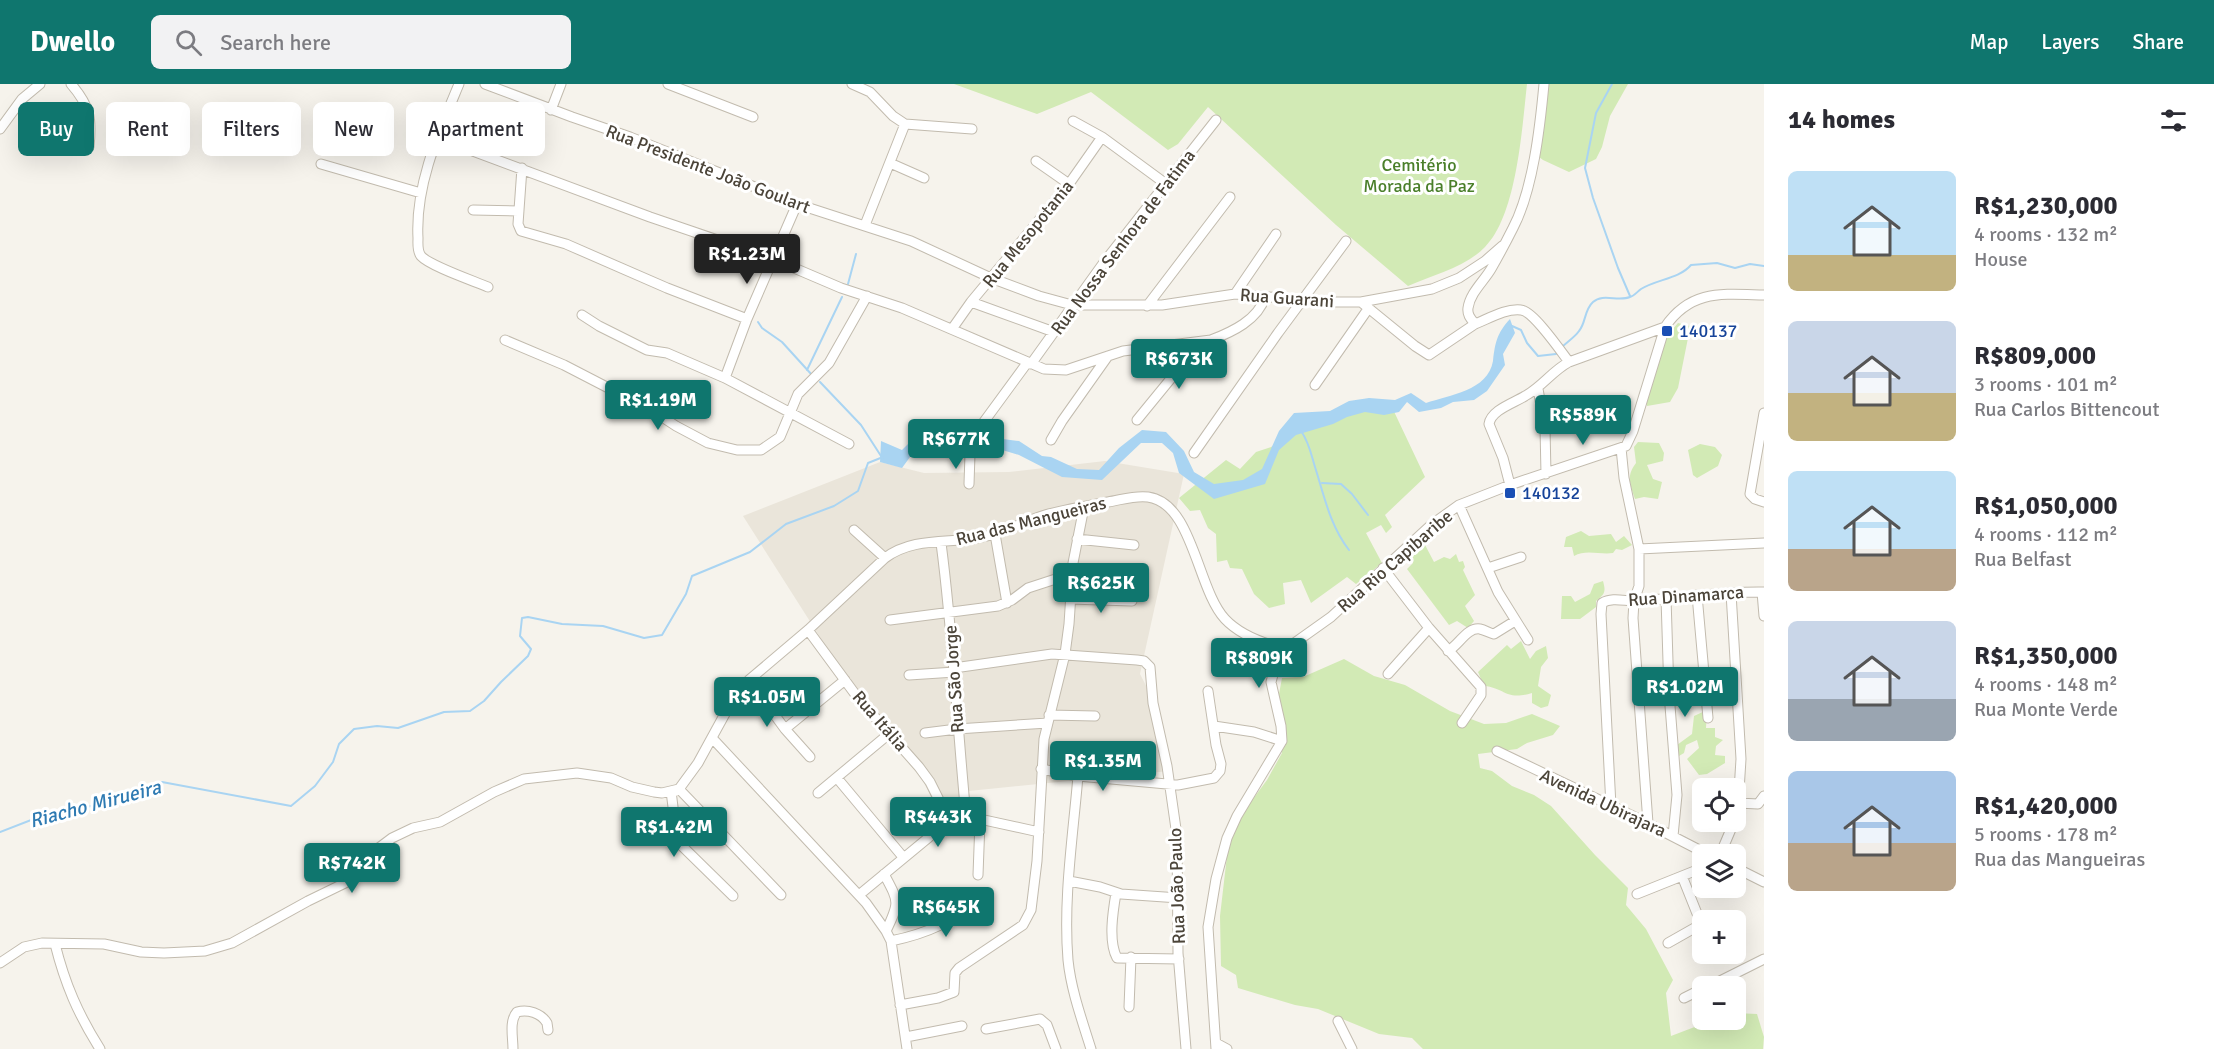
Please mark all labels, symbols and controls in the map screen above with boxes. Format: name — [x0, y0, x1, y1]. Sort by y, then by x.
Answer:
search box — [151, 15, 571, 69]
text: Dwello — [30, 25, 115, 59]
icon: search — [172, 26, 205, 59]
text: Search here — [220, 29, 331, 56]
text: Map — [1970, 29, 2008, 55]
text: Layers — [2041, 29, 2099, 55]
text: Share — [2132, 29, 2184, 55]
chip: Buy — [18, 102, 94, 156]
chip: Rent — [106, 102, 190, 156]
chip: Filters — [202, 102, 301, 156]
chip: New — [313, 102, 394, 156]
chip: Apartment — [406, 102, 545, 156]
text: 14 homes — [1788, 104, 1895, 136]
icon: filters — [2157, 104, 2190, 137]
street label: Rua Presidente João Goulart — [603, 120, 813, 218]
street label: Rua Nossa Senhora de Fatima — [1046, 145, 1200, 339]
park label: Cemitério Morada da Paz — [1363, 154, 1475, 197]
street label: Rua Mesopotania — [978, 176, 1078, 292]
text: R$1,230,000 — [1974, 190, 2118, 222]
icon: home — [1836, 195, 1908, 267]
text: 4 rooms · 132 m² — [1974, 222, 2118, 247]
pin: R$1.23M — [692, 234, 802, 285]
text: R$1.23M — [708, 241, 786, 266]
text: House — [1974, 247, 2028, 272]
street label: Rua Guarani — [1239, 284, 1335, 312]
place label: 140137 — [1679, 320, 1737, 342]
marker: 140137 — [1660, 324, 1674, 338]
pin: R$673K — [1130, 339, 1228, 390]
text: R$809,000 — [1974, 340, 2096, 372]
icon: home — [1836, 345, 1908, 417]
text: R$673K — [1145, 346, 1213, 371]
text: 3 rooms · 101 m² — [1974, 372, 2118, 397]
pin: R$1.19M — [603, 380, 713, 431]
text: R$1.19M — [619, 387, 697, 412]
pin: R$589K — [1534, 395, 1632, 446]
text: Rua Carlos Bittencout — [1974, 397, 2160, 422]
text: R$589K — [1549, 402, 1617, 427]
pin: R$677K — [907, 419, 1005, 470]
text: R$677K — [922, 426, 990, 451]
place label: 140132 — [1522, 482, 1580, 504]
marker: 140132 — [1503, 486, 1517, 500]
text: R$1,050,000 — [1974, 490, 2118, 522]
street label: Rua das Mangueiras — [954, 492, 1108, 550]
icon: home — [1836, 495, 1908, 567]
street label: Rua Rio Capibaribe — [1333, 505, 1457, 617]
text: 4 rooms · 112 m² — [1974, 522, 2118, 547]
text: Rua Belfast — [1974, 547, 2072, 572]
pin: R$625K — [1052, 563, 1150, 614]
text: R$625K — [1067, 570, 1135, 595]
street label: Rua Dinamarca — [1627, 581, 1745, 611]
street label: Rua São Jorge — [939, 624, 969, 734]
pin: R$809K — [1210, 638, 1308, 689]
text: R$1,350,000 — [1974, 640, 2118, 672]
text: R$809K — [1225, 645, 1293, 670]
icon: home — [1836, 645, 1908, 717]
pin: R$1.02M — [1630, 667, 1740, 718]
text: 4 rooms · 148 m² — [1974, 672, 2118, 697]
text: R$1.02M — [1646, 674, 1724, 699]
pin: R$1.05M — [712, 677, 822, 728]
text: R$1.05M — [728, 684, 806, 709]
street label: Rua Itália — [848, 686, 912, 756]
text: Rua Monte Verde — [1974, 697, 2118, 722]
pin: R$1.35M — [1048, 741, 1158, 792]
text: R$1.35M — [1064, 748, 1142, 773]
street label: Avenida Ubirajara — [1536, 764, 1670, 842]
water label: Riacho Mirueira — [26, 774, 164, 834]
map controls — [1692, 778, 1746, 1030]
button: locate — [1692, 778, 1746, 832]
text: R$1,420,000 — [1974, 790, 2118, 822]
icon: home — [1836, 795, 1908, 867]
pin: R$443K — [889, 797, 987, 848]
text: R$443K — [904, 804, 972, 829]
pin: R$1.42M — [619, 807, 729, 858]
text: R$1.42M — [635, 814, 713, 839]
text: 5 rooms · 178 m² — [1974, 822, 2118, 847]
street label: Rua João Paulo — [1164, 827, 1190, 945]
pin: R$742K — [303, 843, 401, 894]
button: layers — [1692, 844, 1746, 898]
text: Rua das Mangueiras — [1974, 847, 2145, 872]
text: R$742K — [318, 850, 386, 875]
pin: R$645K — [897, 887, 995, 938]
text: R$645K — [912, 894, 980, 919]
button: + — [1692, 910, 1746, 964]
button: − — [1692, 976, 1746, 1030]

